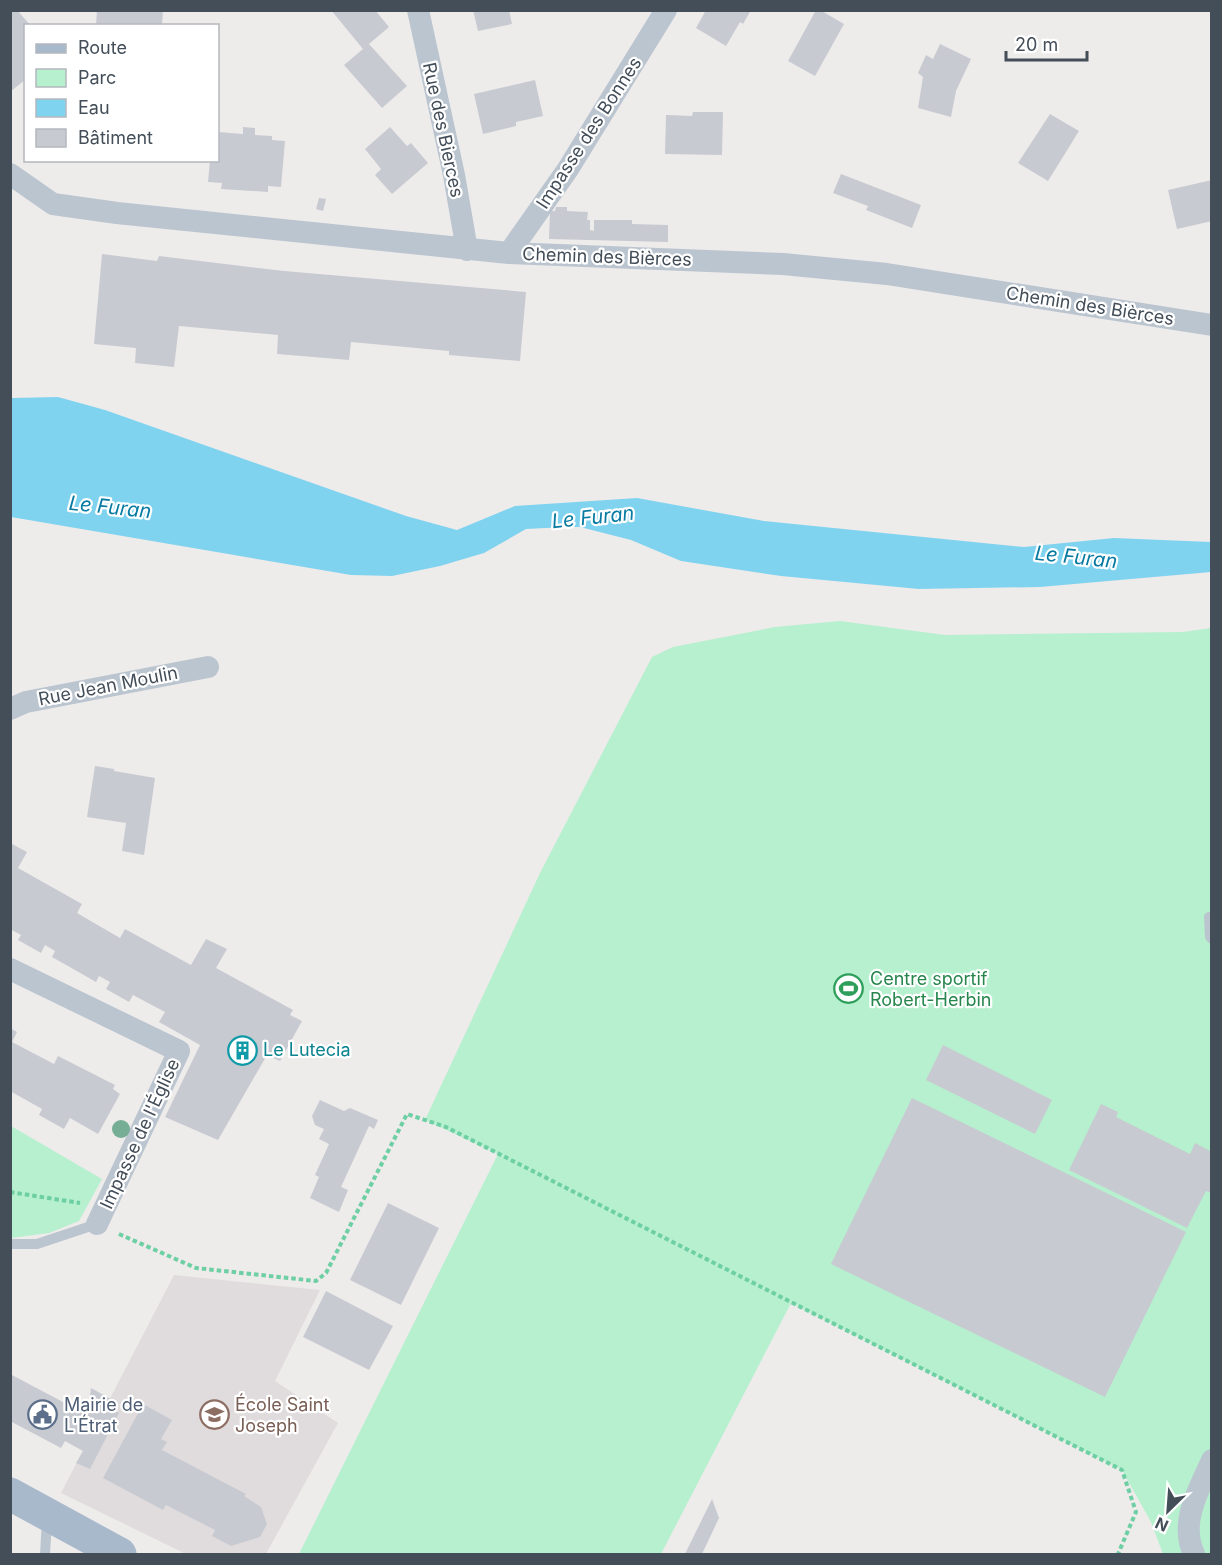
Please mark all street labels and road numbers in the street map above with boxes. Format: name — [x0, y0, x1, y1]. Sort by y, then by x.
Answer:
street label: Impasse des Bonnes — [532, 53, 645, 212]
street label: Rue des Bierces — [419, 61, 468, 199]
street label: Chemin des Bièrces — [522, 243, 692, 270]
street label: Chemin des Bièrces — [1005, 282, 1175, 329]
street label: Rue Jean Moulin — [36, 662, 179, 709]
street label: Impasse de l'Église — [95, 1055, 184, 1212]

